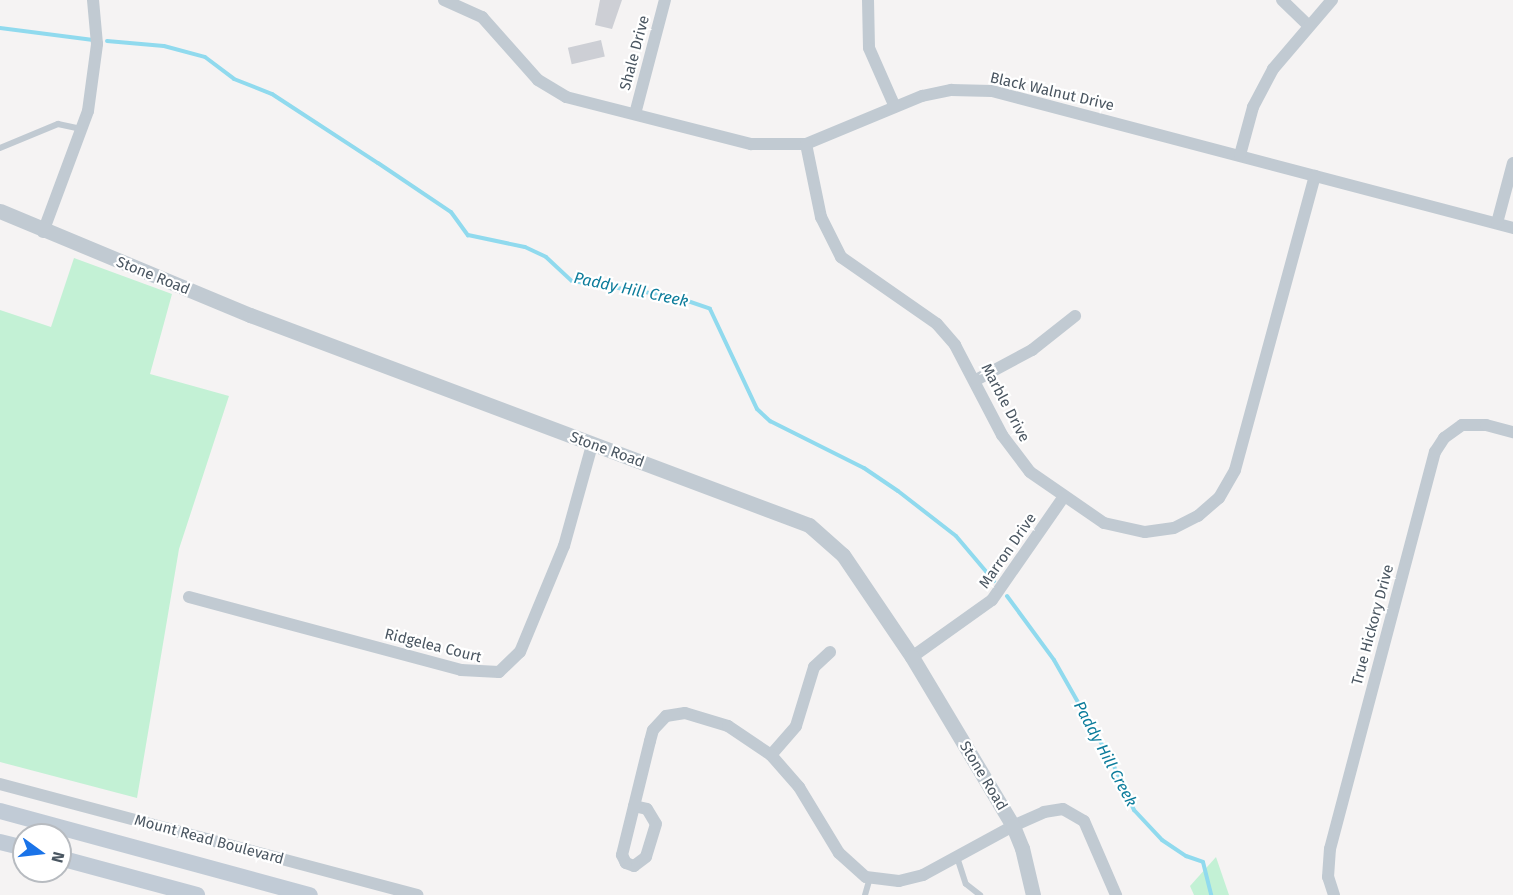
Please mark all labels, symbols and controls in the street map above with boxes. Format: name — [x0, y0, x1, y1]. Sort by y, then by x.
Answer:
street label: Shale Drive — [616, 14, 654, 92]
street label: Black Walnut Drive — [988, 69, 1116, 115]
street label: Stone Road — [114, 253, 192, 299]
water label: Paddy Hill Creek — [572, 268, 690, 312]
street label: Marble Drive — [977, 361, 1033, 445]
street label: Stone Road — [567, 428, 647, 472]
street label: Marron Drive — [975, 510, 1041, 592]
street label: True Hickory Drive — [1348, 563, 1398, 687]
street label: Ridgelea Court — [383, 625, 483, 667]
water label: Paddy Hill Creek — [1069, 698, 1141, 810]
street label: Stone Road — [955, 738, 1011, 814]
street label: Mount Read Boulevard — [132, 811, 286, 869]
north arrow — [12, 823, 72, 883]
text: N — [47, 850, 68, 865]

